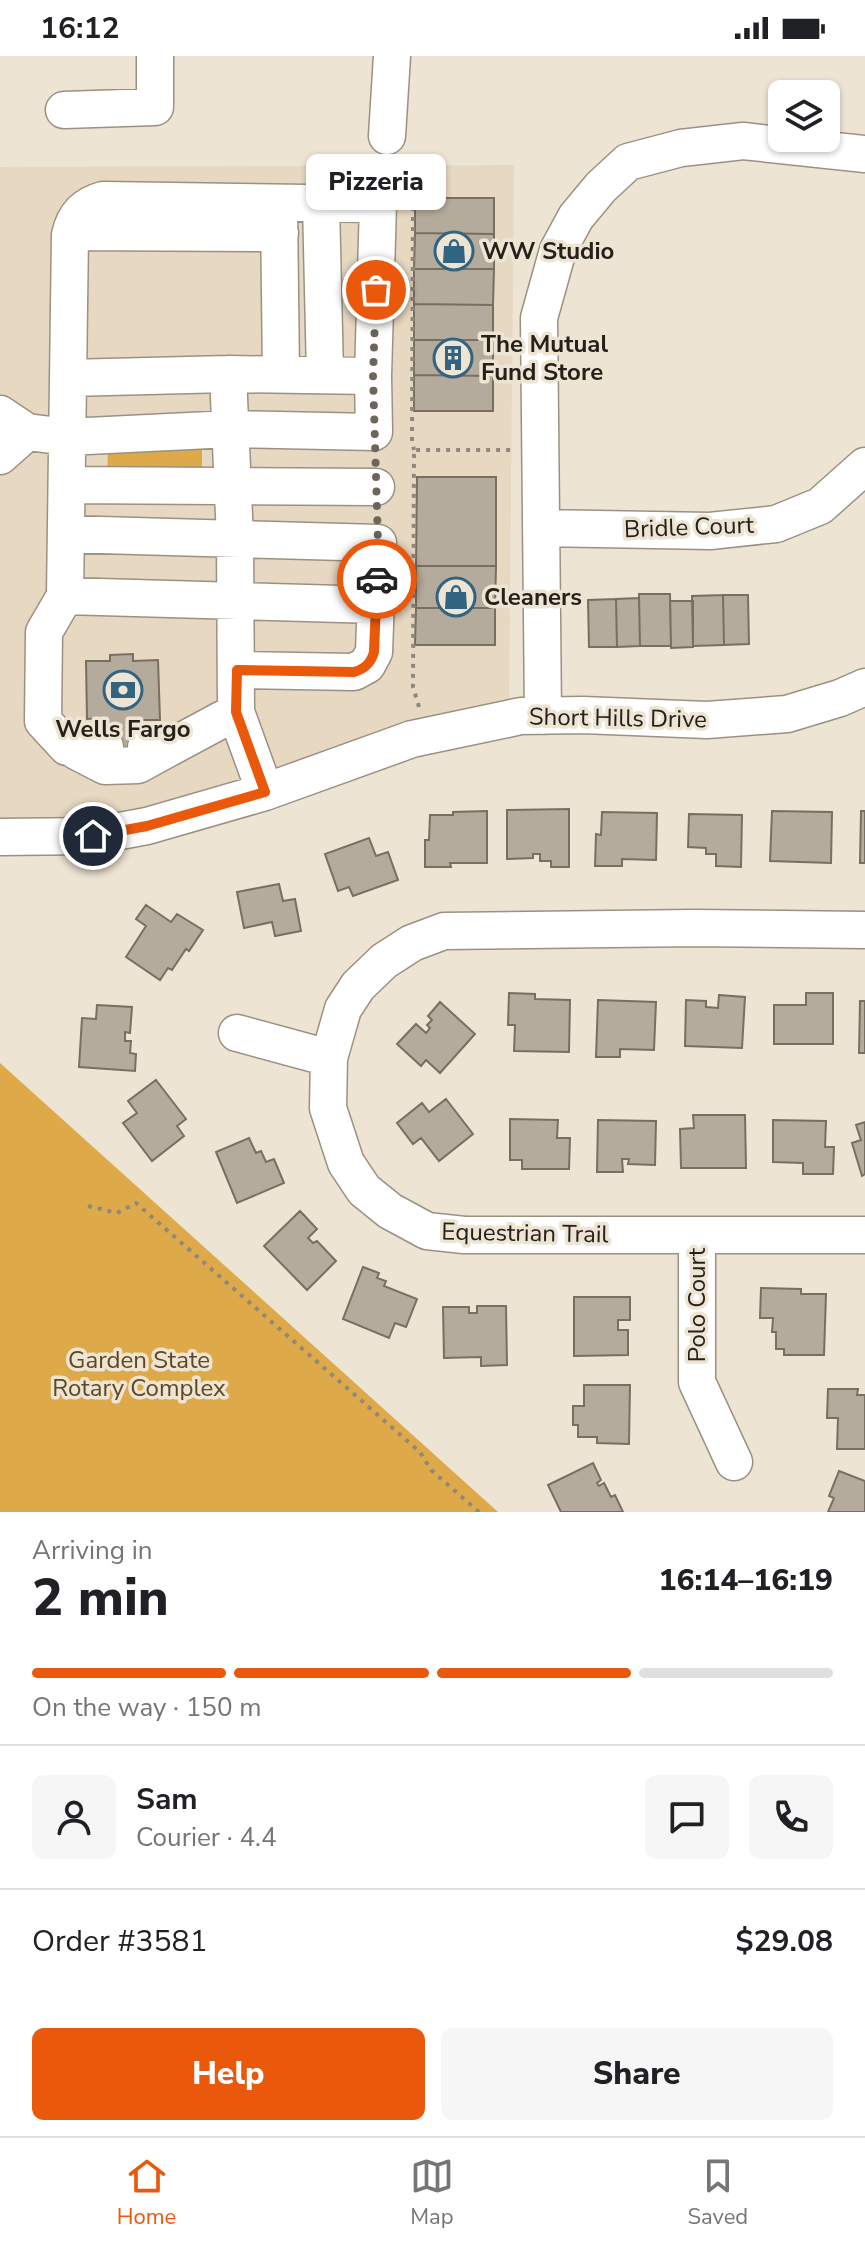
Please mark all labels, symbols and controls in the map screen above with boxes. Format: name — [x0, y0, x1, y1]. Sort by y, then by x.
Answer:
text: 16:12 — [40, 8, 119, 49]
map controls — [768, 80, 840, 152]
button: layers — [768, 80, 840, 152]
callout: Pizzeria — [306, 154, 446, 210]
text: Pizzeria — [328, 164, 424, 199]
shop icon: WW Studio — [433, 230, 475, 272]
place label: WW Studio — [482, 235, 614, 267]
pin — [342, 256, 410, 324]
icon: bag — [354, 268, 398, 312]
place label: The Mutual Fund Store — [481, 328, 608, 388]
building icon: The Mutual Fund Store — [432, 337, 474, 379]
street label: Bridle Court — [623, 509, 755, 545]
courier — [337, 539, 417, 619]
icon: car — [355, 557, 399, 601]
shop icon: Cleaners — [435, 576, 477, 618]
place label: Cleaners — [484, 581, 582, 613]
bank icon: Wells Fargo — [102, 669, 144, 711]
street label: Short Hills Drive — [529, 700, 707, 736]
place label: Wells Fargo — [55, 713, 191, 745]
pin — [59, 802, 127, 870]
icon: home — [71, 814, 115, 858]
street label: Equestrian Trail — [441, 1216, 609, 1250]
street label: Polo Court — [681, 1247, 713, 1362]
park label: Garden State Rotary Complex — [52, 1344, 226, 1404]
text: Arriving in — [32, 1533, 153, 1568]
text: 16:14–16:19 — [658, 1560, 833, 1601]
text: 2 min — [32, 1562, 169, 1633]
text: On the way · 150 m — [32, 1690, 261, 1725]
button: person — [32, 1775, 116, 1859]
button: chat — [645, 1775, 729, 1859]
button: phone — [749, 1775, 833, 1859]
text: Sam — [136, 1779, 198, 1820]
text: Courier · 4.4 — [136, 1820, 277, 1855]
text: Order #3581 — [32, 1921, 207, 1962]
text: $29.08 — [736, 1921, 833, 1962]
button: Help — [32, 2028, 425, 2120]
button: Share — [441, 2028, 833, 2120]
tab: Home — [117, 2154, 176, 2232]
tab: Map — [410, 2154, 454, 2232]
tab: Saved — [687, 2154, 748, 2232]

